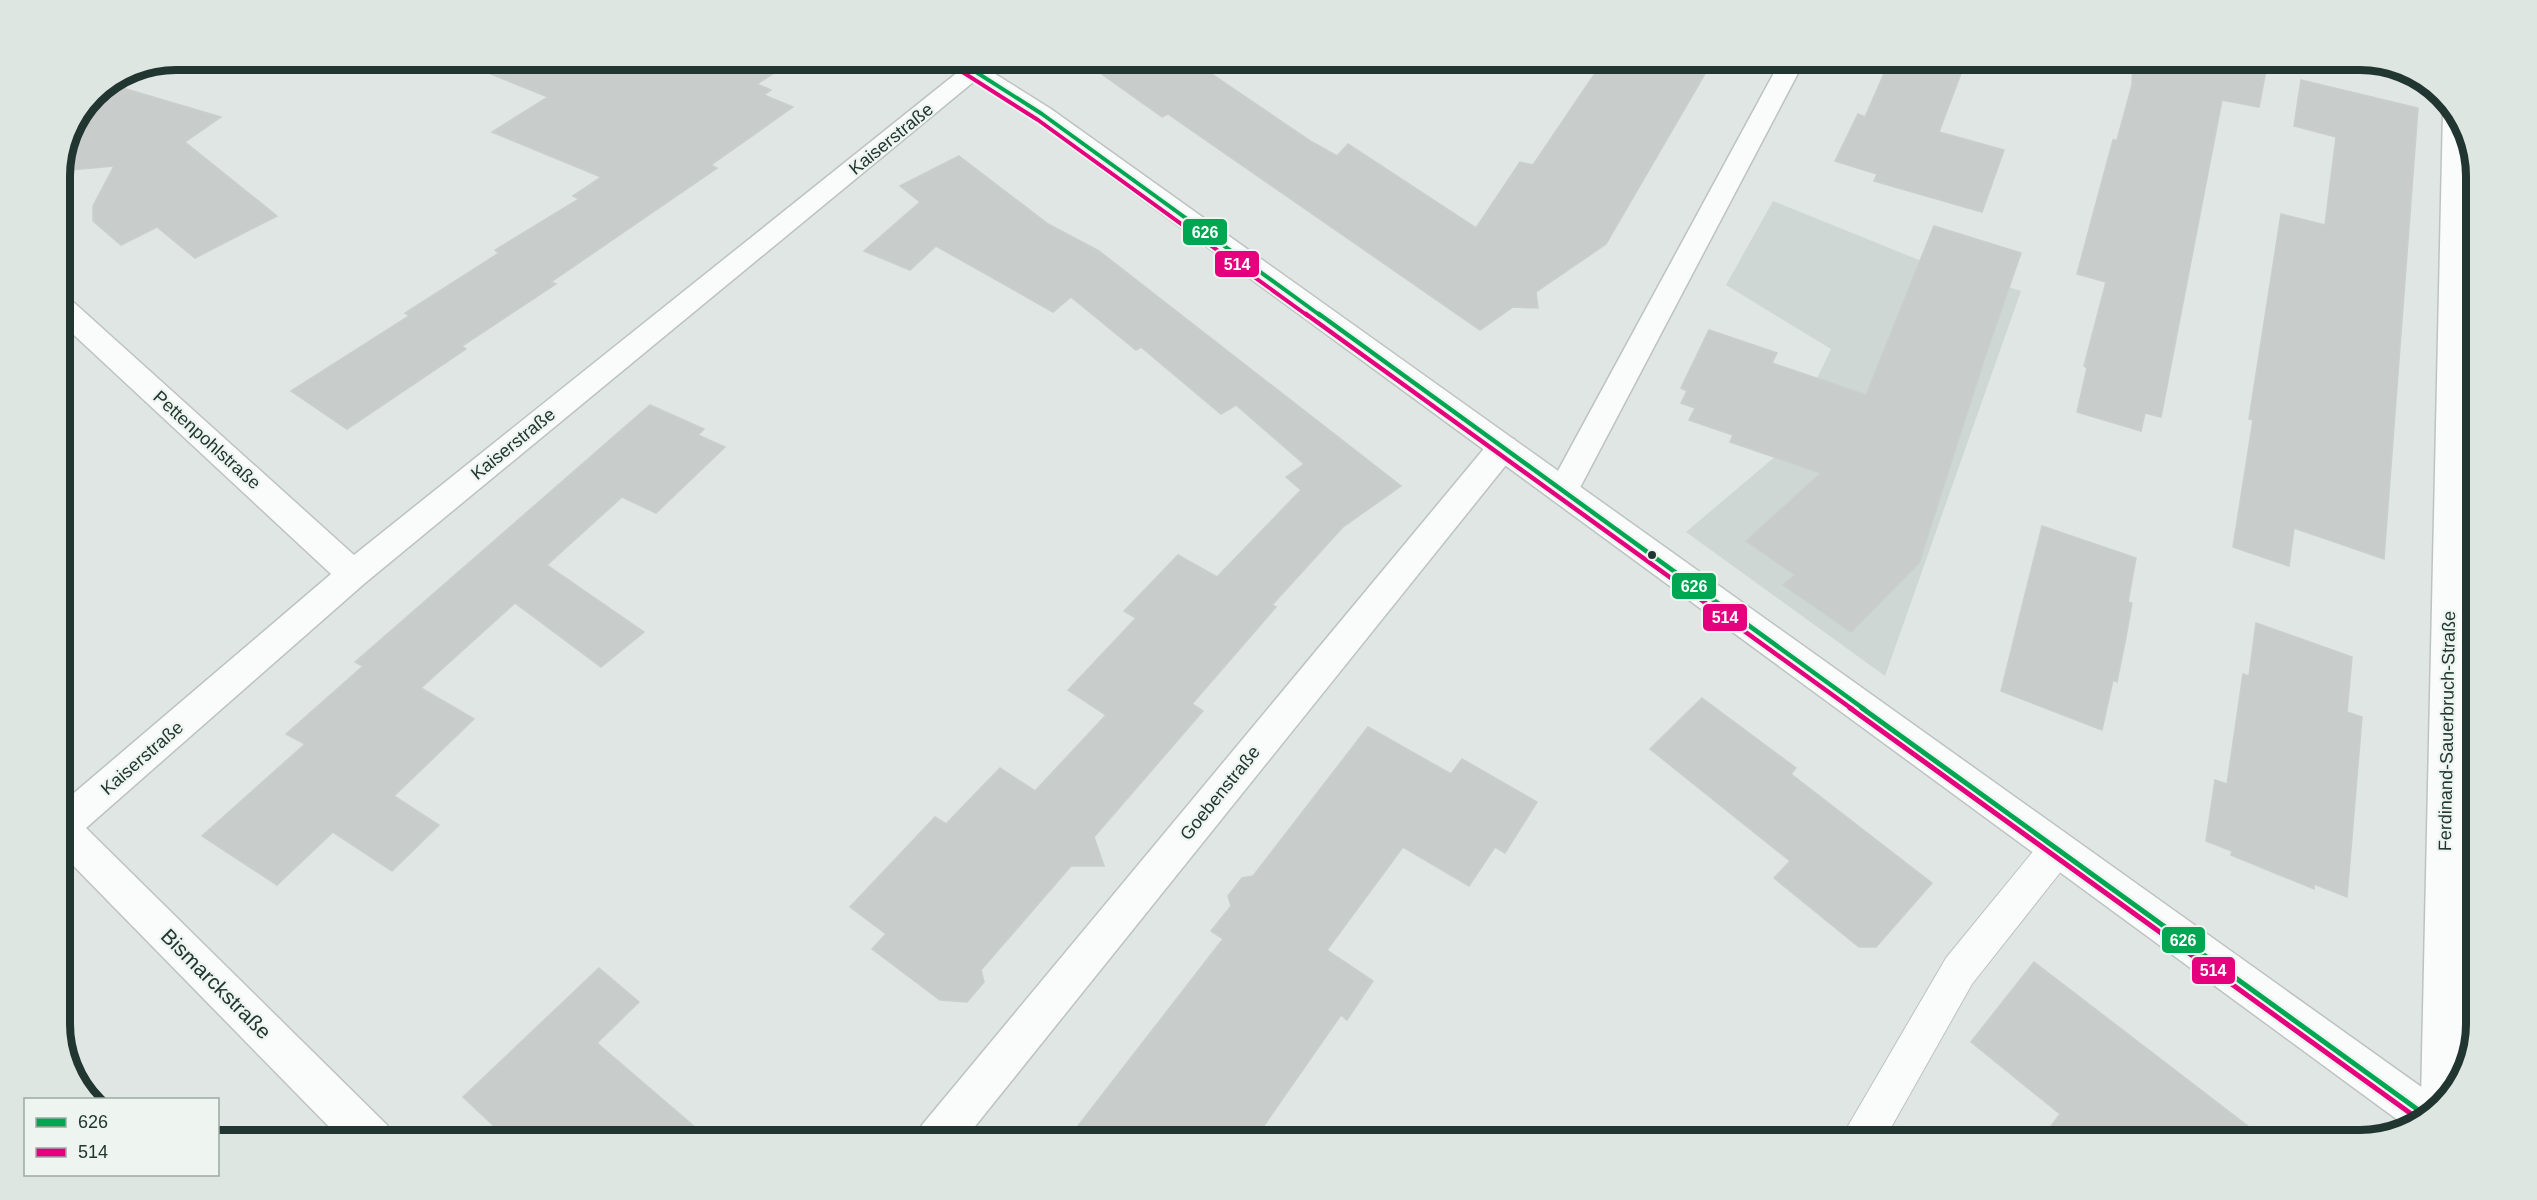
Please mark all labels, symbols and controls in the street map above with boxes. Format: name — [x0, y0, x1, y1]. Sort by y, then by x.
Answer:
street label: Kaiserstraße — [845, 99, 937, 179]
line badge: 626 — [1182, 218, 1228, 246]
text: 626 — [1192, 224, 1218, 241]
line badge: 514 — [1214, 250, 1260, 278]
text: 514 — [1224, 256, 1250, 273]
street label: Pettenpohlstraße — [149, 387, 265, 493]
street label: Kaiserstraße — [467, 404, 559, 484]
unlabelled marker — [1646, 549, 1658, 561]
line badge: 626 — [1671, 572, 1717, 600]
text: 626 — [1681, 578, 1707, 595]
line badge: 514 — [1702, 603, 1748, 632]
text: 514 — [1712, 609, 1738, 626]
street label: Ferdinand-Sauerbruch-Straße — [2435, 611, 2459, 851]
street label: Kaiserstraße — [97, 717, 187, 799]
street label: Goebenstraße — [1176, 742, 1264, 844]
street label: Bismarckstraße — [157, 924, 276, 1043]
line badge: 626 — [2161, 926, 2206, 954]
text: 626 — [2170, 932, 2196, 949]
line badge: 514 — [2191, 956, 2236, 985]
text: 514 — [2200, 962, 2226, 979]
legend — [24, 1098, 219, 1176]
text: 626 — [78, 1112, 108, 1132]
text: 514 — [78, 1142, 108, 1162]

